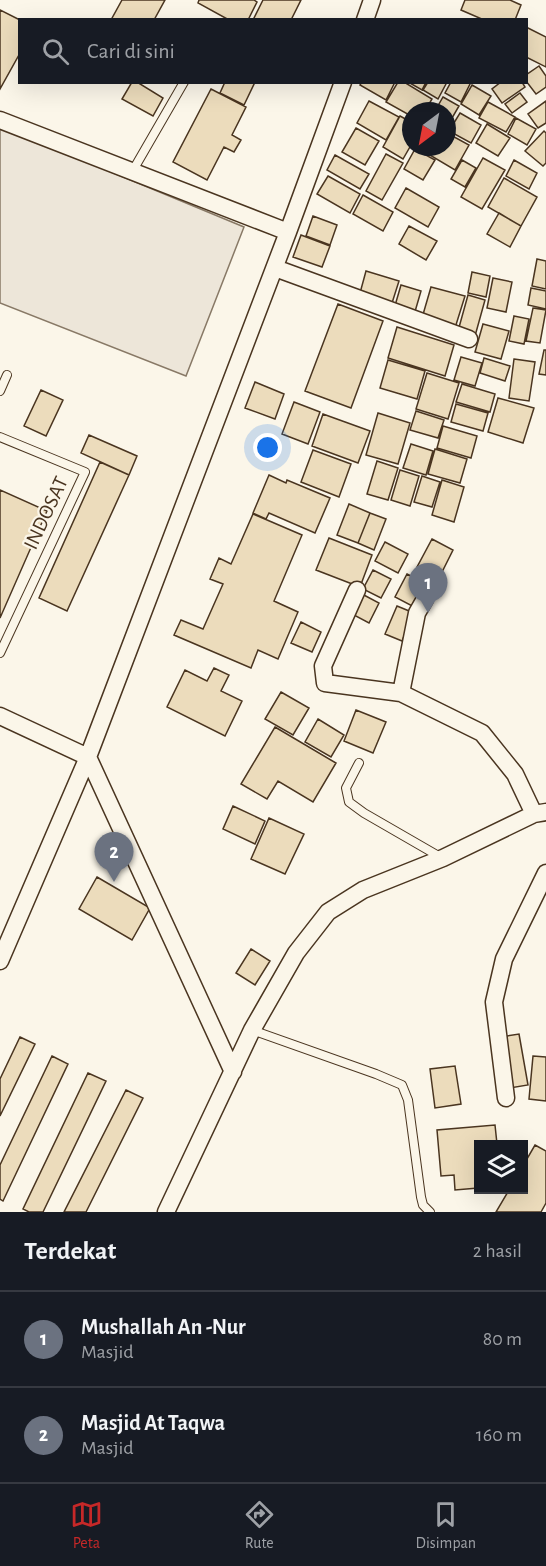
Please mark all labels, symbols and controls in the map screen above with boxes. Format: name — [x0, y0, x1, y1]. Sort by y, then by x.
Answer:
search box — [18, 18, 528, 84]
icon: search — [39, 35, 72, 68]
text: Cari di sini — [87, 40, 175, 62]
north arrow — [402, 102, 456, 156]
your location — [253, 433, 282, 462]
street label: INDOSAT — [20, 473, 72, 553]
pin: 1 — [408, 564, 448, 613]
pin: 2 — [94, 832, 134, 882]
map controls — [474, 1140, 528, 1194]
button: layers — [474, 1140, 528, 1194]
text: Terdekat — [24, 1238, 116, 1264]
text: 2 hasil — [473, 1241, 522, 1261]
text: Mushallah An -Nur — [81, 1316, 246, 1338]
text: 1 — [40, 1329, 47, 1349]
text: 80 m — [483, 1329, 522, 1349]
text: Masjid — [81, 1342, 134, 1362]
text: Masjid At Taqwa — [81, 1412, 225, 1434]
text: 2 — [39, 1425, 48, 1445]
text: 160 m — [476, 1425, 522, 1445]
text: Masjid — [81, 1438, 134, 1458]
tab: Peta — [70, 1498, 103, 1553]
tab: Rute — [243, 1498, 276, 1553]
tab: Disimpan — [416, 1498, 476, 1553]

